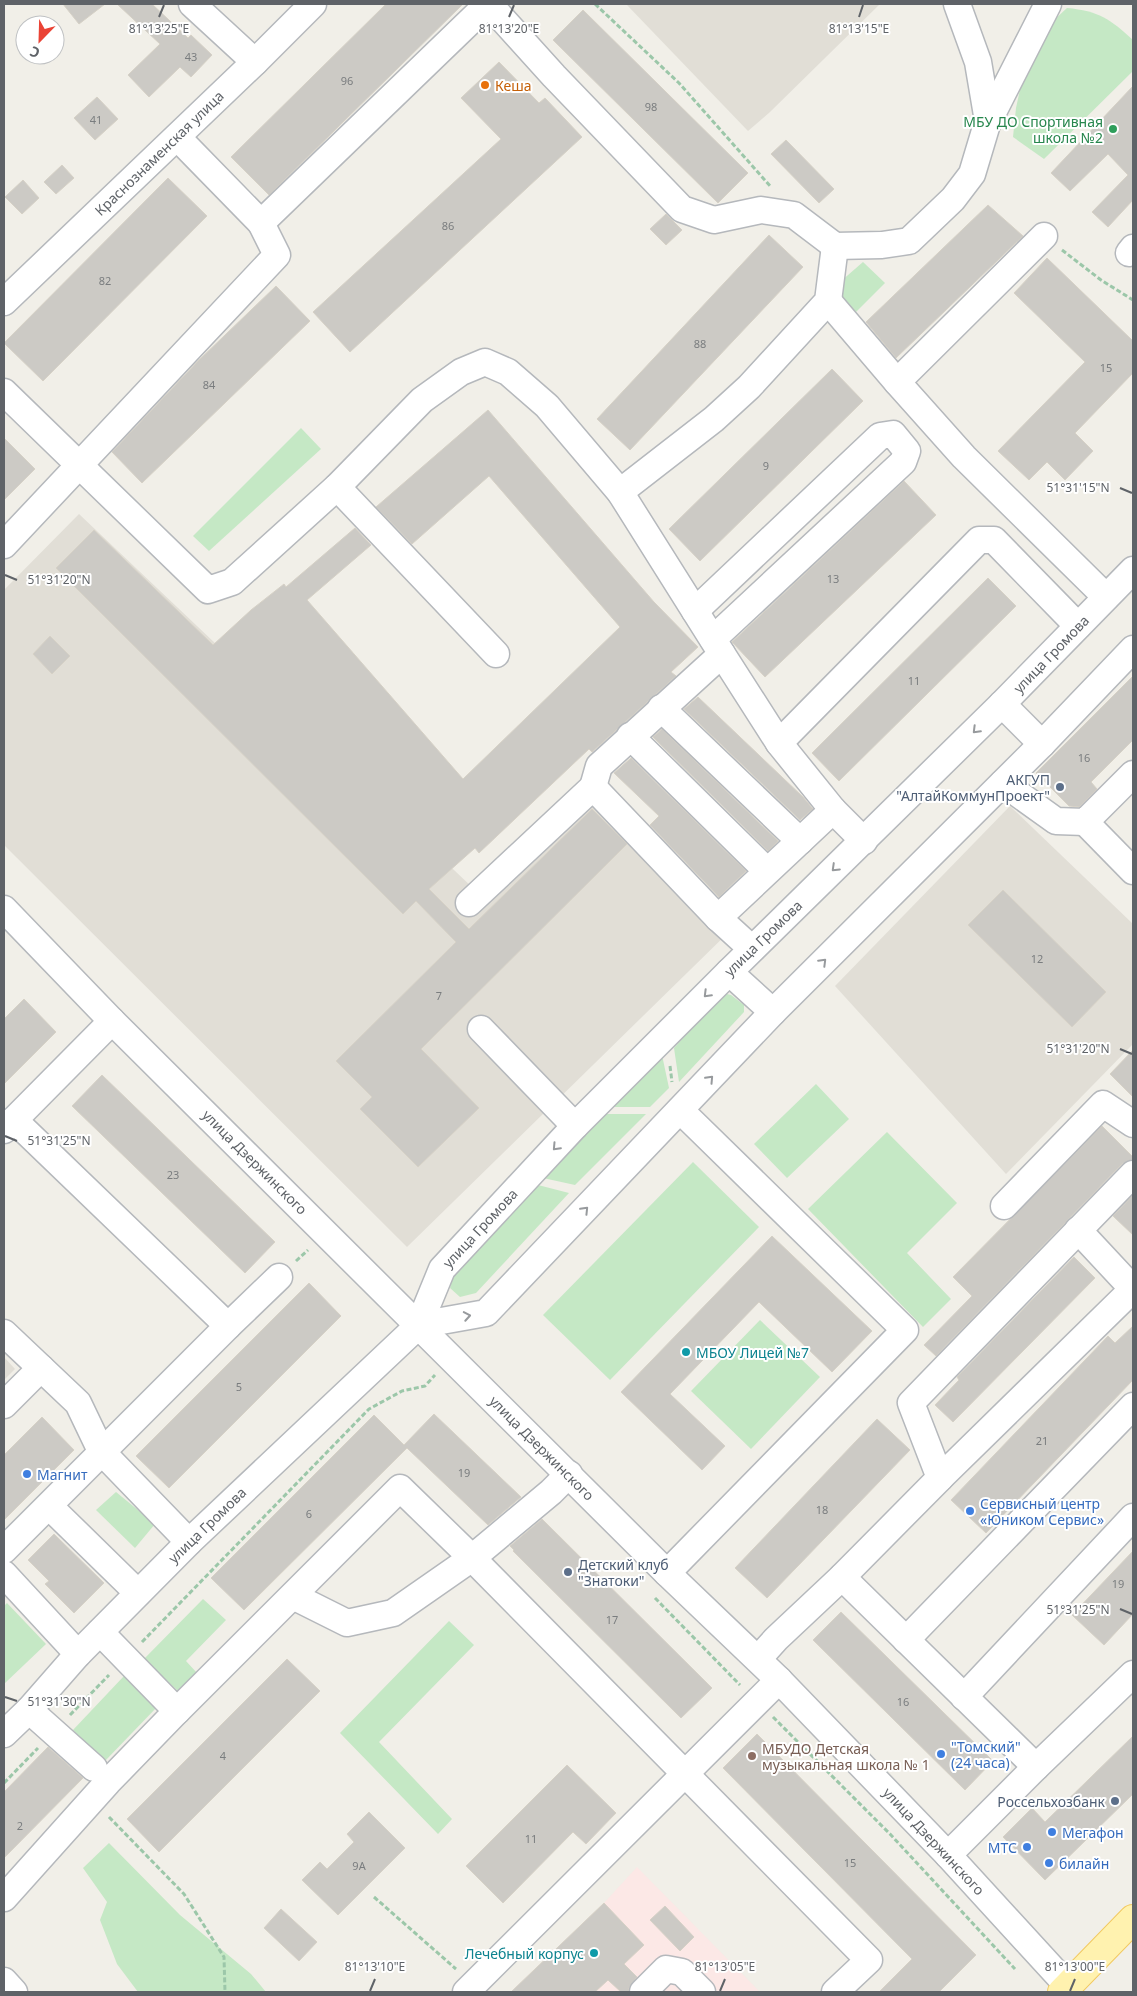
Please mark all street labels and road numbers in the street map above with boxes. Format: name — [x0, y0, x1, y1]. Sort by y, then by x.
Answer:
street label: Краснознаменская улица — [90, 86, 228, 220]
street label: улица Громова — [1009, 611, 1093, 697]
street label: улица Громова — [720, 896, 806, 980]
street label: улица Дзержинского — [198, 1105, 312, 1219]
street label: улица Громова — [438, 1184, 522, 1272]
street label: улица Дзержинского — [485, 1391, 599, 1505]
street label: улица Громова — [164, 1483, 250, 1567]
street label: улица Дзержинского — [879, 1783, 989, 1899]

